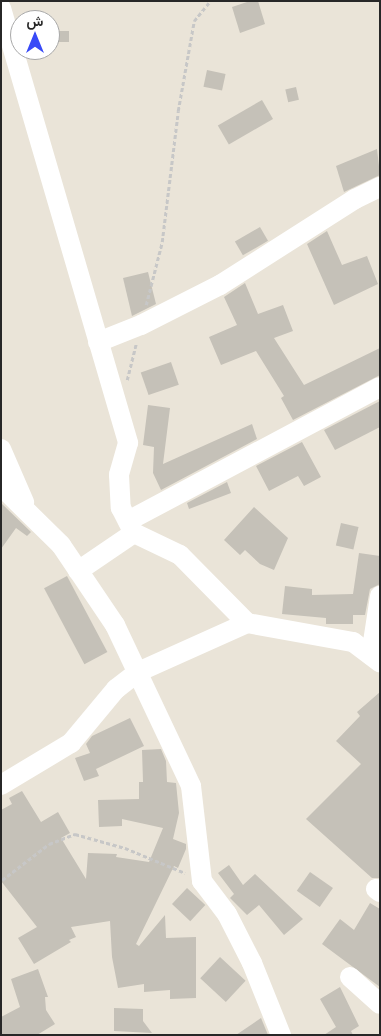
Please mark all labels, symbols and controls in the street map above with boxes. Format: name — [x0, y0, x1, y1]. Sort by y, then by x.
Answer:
north arrow — [10, 10, 60, 60]
text: ش — [27, 12, 43, 30]

